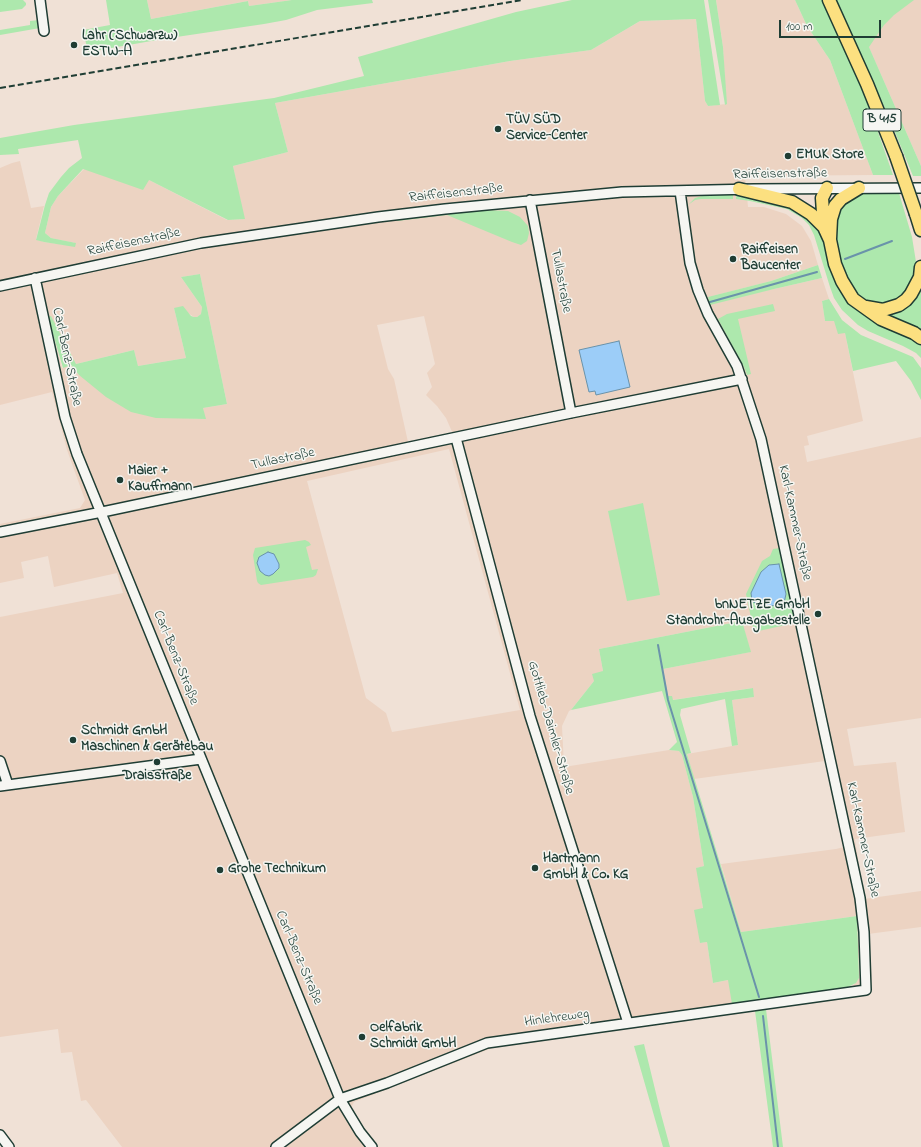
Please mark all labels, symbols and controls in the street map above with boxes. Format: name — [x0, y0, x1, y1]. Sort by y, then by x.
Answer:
scale bar — [781, 12, 883, 38]
text: 100 m — [786, 18, 813, 36]
place label: Lahr (Schwarzw) ESTW-A — [82, 29, 177, 62]
marker: Lahr (Schwarzw) ESTW-A — [69, 40, 79, 50]
road number: B 415 — [863, 109, 901, 131]
place label: TÜV SÜD Service-Center — [506, 113, 587, 146]
marker: TÜV SÜD Service-Center — [493, 124, 503, 134]
place label: EMUK Store — [796, 148, 864, 164]
marker: EMUK Store — [783, 151, 793, 161]
street label: Raiffeisenstraße — [733, 166, 827, 184]
street label: Raiffeisenstraße — [408, 181, 504, 207]
street label: Raiffeisenstraße — [86, 225, 182, 261]
place label: Raiffeisen Baucenter — [741, 243, 801, 276]
street label: Tullastraße — [546, 248, 574, 314]
marker: Raiffeisen Baucenter — [728, 254, 738, 264]
street label: Carl-Benz-Straße — [47, 306, 85, 408]
street label: Tullastraße — [250, 445, 316, 475]
place label: Maier + Kauffmann — [128, 464, 192, 496]
street label: Karl-Kammer-Straße — [774, 464, 814, 582]
marker: Maier + Kauffmann — [115, 475, 125, 485]
place label: bnNETZE GmbH Standrohr-Ausgabestelle — [666, 598, 810, 630]
street label: Carl-Benz-Straße — [148, 608, 202, 708]
marker: bnNETZE GmbH Standrohr-Ausgabestelle — [813, 609, 823, 619]
street label: Gottlieb-Daimler-Straße — [523, 659, 577, 797]
place label: Schmidt GmbH Maschinen & Gerätebau — [81, 724, 213, 756]
marker: Schmidt GmbH Maschinen & Gerätebau — [68, 735, 78, 745]
marker: Draisstraße — [152, 757, 162, 767]
place label: Draisstraße — [122, 769, 192, 785]
street label: Karl-Kammer-Straße — [842, 781, 882, 899]
place label: Hartmann GmbH & Co. KG — [543, 852, 628, 884]
place label: Grohe Technikum — [228, 862, 326, 878]
marker: Hartmann GmbH & Co. KG — [530, 863, 540, 873]
marker: Grohe Technikum — [215, 865, 225, 875]
street label: Carl-Benz-Straße — [271, 909, 325, 1007]
street label: Hinlehreweg — [524, 1006, 590, 1032]
place label: Oelfabrik Schmidt GmbH — [370, 1021, 456, 1054]
marker: Oelfabrik Schmidt GmbH — [357, 1032, 367, 1042]

